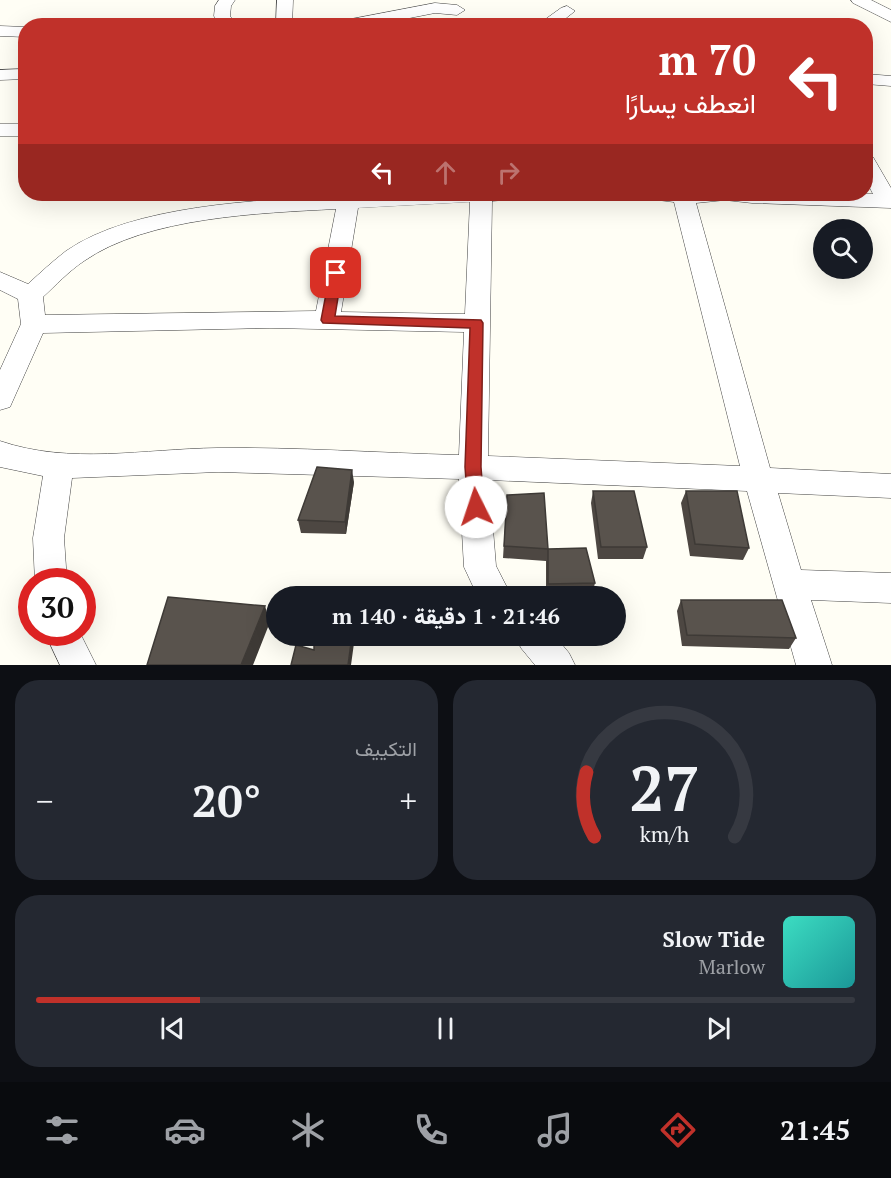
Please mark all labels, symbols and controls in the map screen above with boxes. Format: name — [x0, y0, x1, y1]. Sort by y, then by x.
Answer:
text: 70 m — [658, 31, 756, 87]
icon: left — [777, 42, 855, 120]
text: انعطف يسارًا — [625, 85, 756, 121]
icon: left — [366, 156, 399, 189]
icon: ahead — [429, 156, 462, 189]
icon: right — [492, 156, 525, 189]
map controls — [813, 219, 873, 279]
button: search — [813, 219, 873, 279]
pin — [310, 247, 361, 298]
icon: arrive — [319, 256, 352, 289]
position arrow — [444, 475, 508, 539]
speed limit sign: 30 — [18, 568, 96, 646]
text: 21:46 · 1 دقيقة · 140 m — [332, 601, 560, 630]
text: التكييف — [355, 735, 417, 762]
text: 27 — [629, 746, 700, 829]
text: 20° — [192, 770, 261, 830]
text: − — [36, 779, 54, 822]
text: + — [399, 779, 417, 822]
text: km/h — [640, 820, 690, 848]
text: Slow Tide — [662, 924, 765, 953]
text: Marlow — [698, 953, 765, 980]
icon: previous — [156, 1012, 189, 1045]
icon: pause — [429, 1012, 462, 1045]
icon: next — [702, 1012, 735, 1045]
icon: filters — [41, 1109, 83, 1151]
icon: car — [164, 1109, 206, 1151]
icon: climate — [287, 1109, 329, 1151]
icon: phone — [410, 1109, 452, 1151]
icon: music — [534, 1109, 576, 1151]
icon: directions — [657, 1109, 699, 1151]
text: 21:45 — [780, 1112, 850, 1148]

